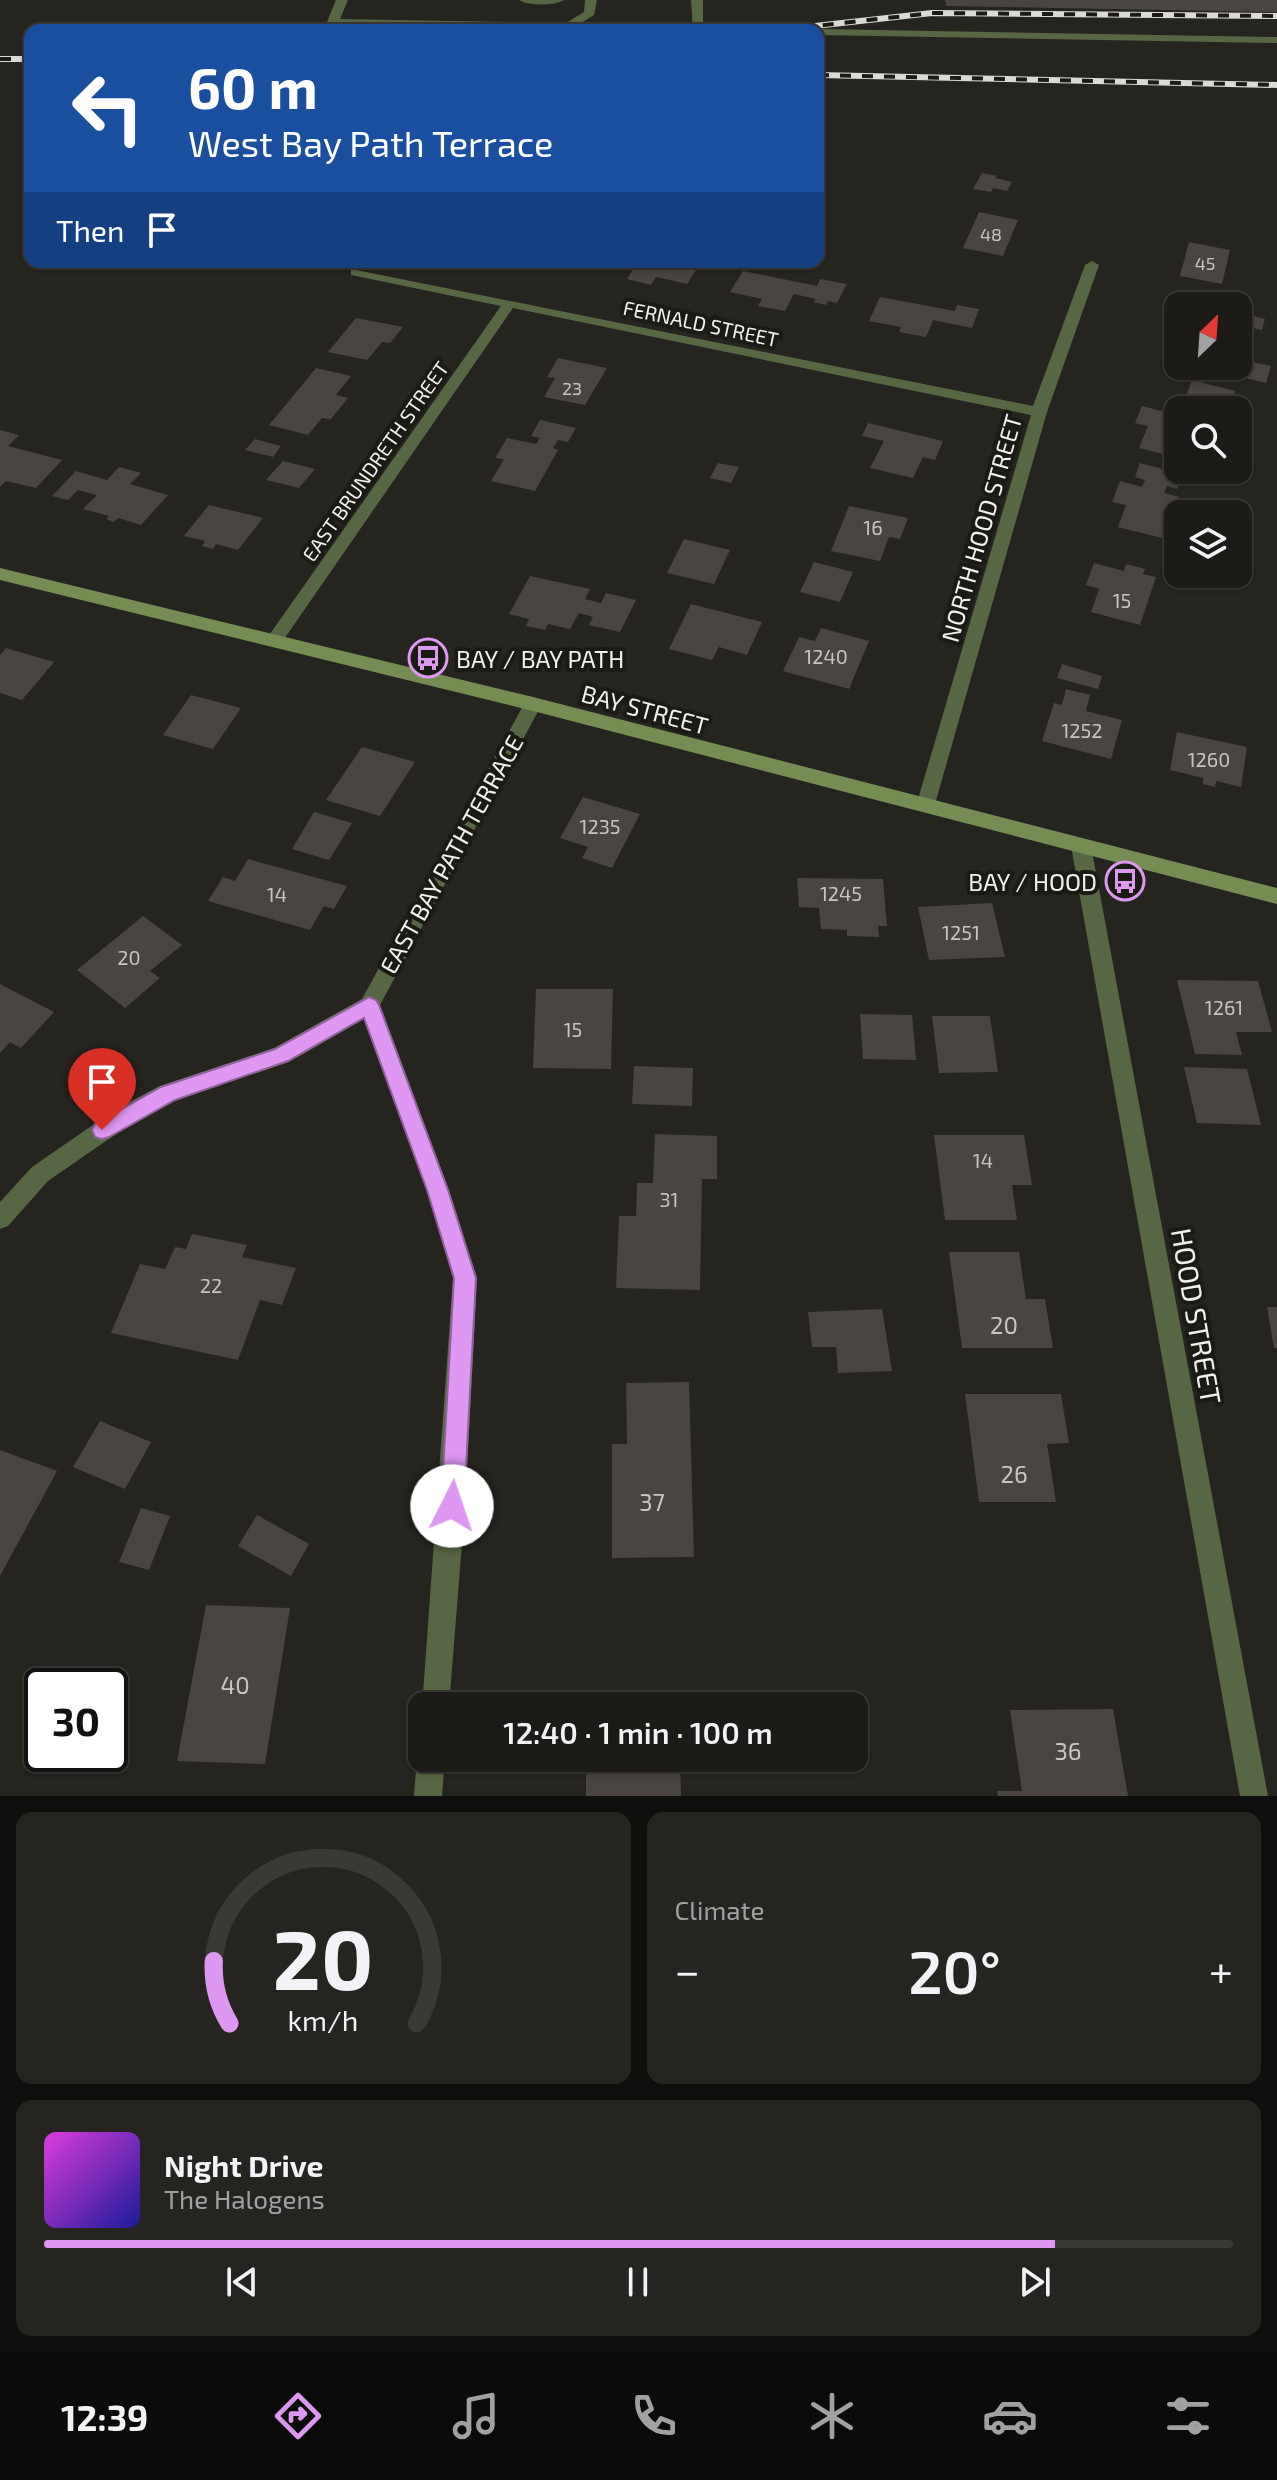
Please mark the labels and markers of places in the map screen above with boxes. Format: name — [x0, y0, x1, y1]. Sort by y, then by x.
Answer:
bus stop icon: BAY / BAY PATH — [407, 637, 449, 679]
place label: BAY / BAY PATH — [456, 644, 624, 673]
bus stop icon: BAY / HOOD — [1104, 860, 1146, 902]
place label: BAY / HOOD — [968, 867, 1097, 896]
pin — [68, 1048, 136, 1130]

